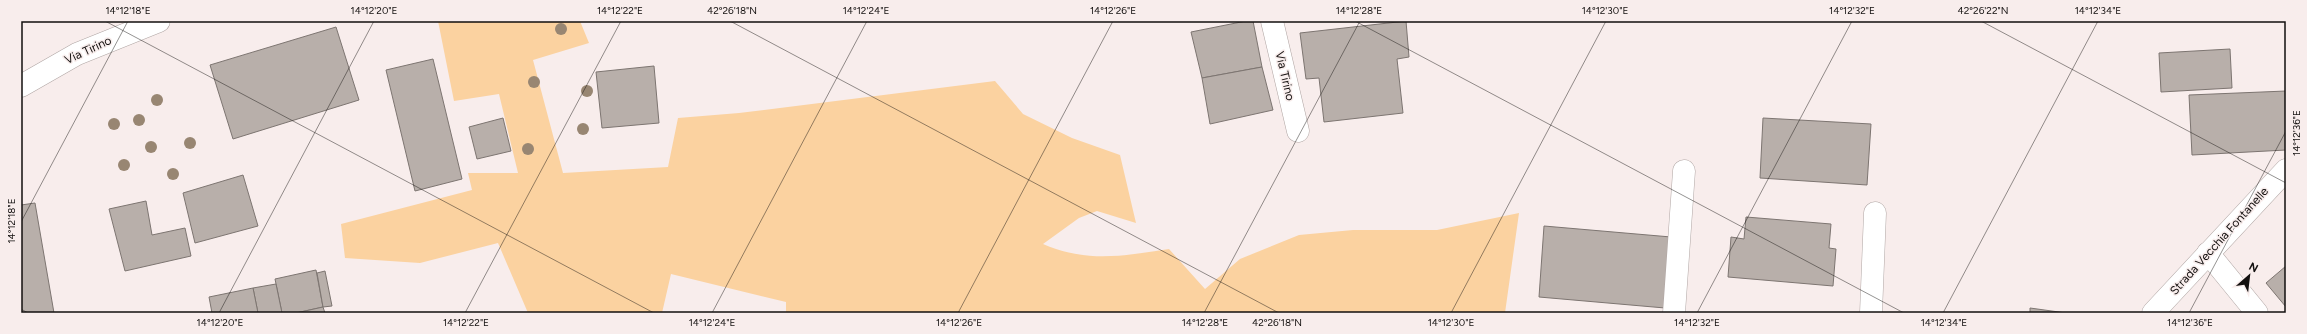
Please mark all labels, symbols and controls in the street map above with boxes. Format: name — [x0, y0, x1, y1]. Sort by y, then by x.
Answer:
text: 14°12'18"E — [105, 4, 151, 17]
text: 14°12'20"E — [351, 4, 398, 17]
text: 14°12'22"E — [597, 4, 643, 17]
text: 42°26'18"N — [707, 4, 757, 17]
text: 14°12'24"E — [843, 4, 889, 17]
text: 14°12'26"E — [1090, 4, 1136, 17]
text: 14°12'28"E — [1336, 4, 1382, 17]
text: 14°12'30"E — [1582, 4, 1628, 17]
text: 14°12'32"E — [1829, 4, 1875, 17]
text: 42°26'22"N — [1958, 4, 2008, 17]
text: 14°12'34"E — [2075, 4, 2121, 17]
street label: Via Tirino — [62, 33, 114, 67]
street label: Via Tirino — [1273, 50, 1297, 102]
text: 14°12'36"E — [2290, 110, 2303, 156]
street label: Strada Vecchia Fontanelle — [2167, 184, 2271, 298]
text: 14°12'18"E — [5, 198, 18, 244]
north arrow — [2229, 256, 2269, 296]
text: N — [2247, 260, 2260, 275]
text: 14°12'20"E — [197, 316, 244, 329]
text: 14°12'22"E — [443, 316, 489, 329]
text: 14°12'24"E — [689, 316, 735, 329]
text: 14°12'26"E — [936, 316, 982, 329]
text: 14°12'28"E — [1182, 316, 1228, 329]
text: 42°26'18"N — [1252, 316, 1302, 329]
text: 14°12'30"E — [1428, 316, 1474, 329]
text: 14°12'32"E — [1674, 316, 1720, 329]
text: 14°12'34"E — [1921, 316, 1967, 329]
text: 14°12'36"E — [2167, 316, 2213, 329]

